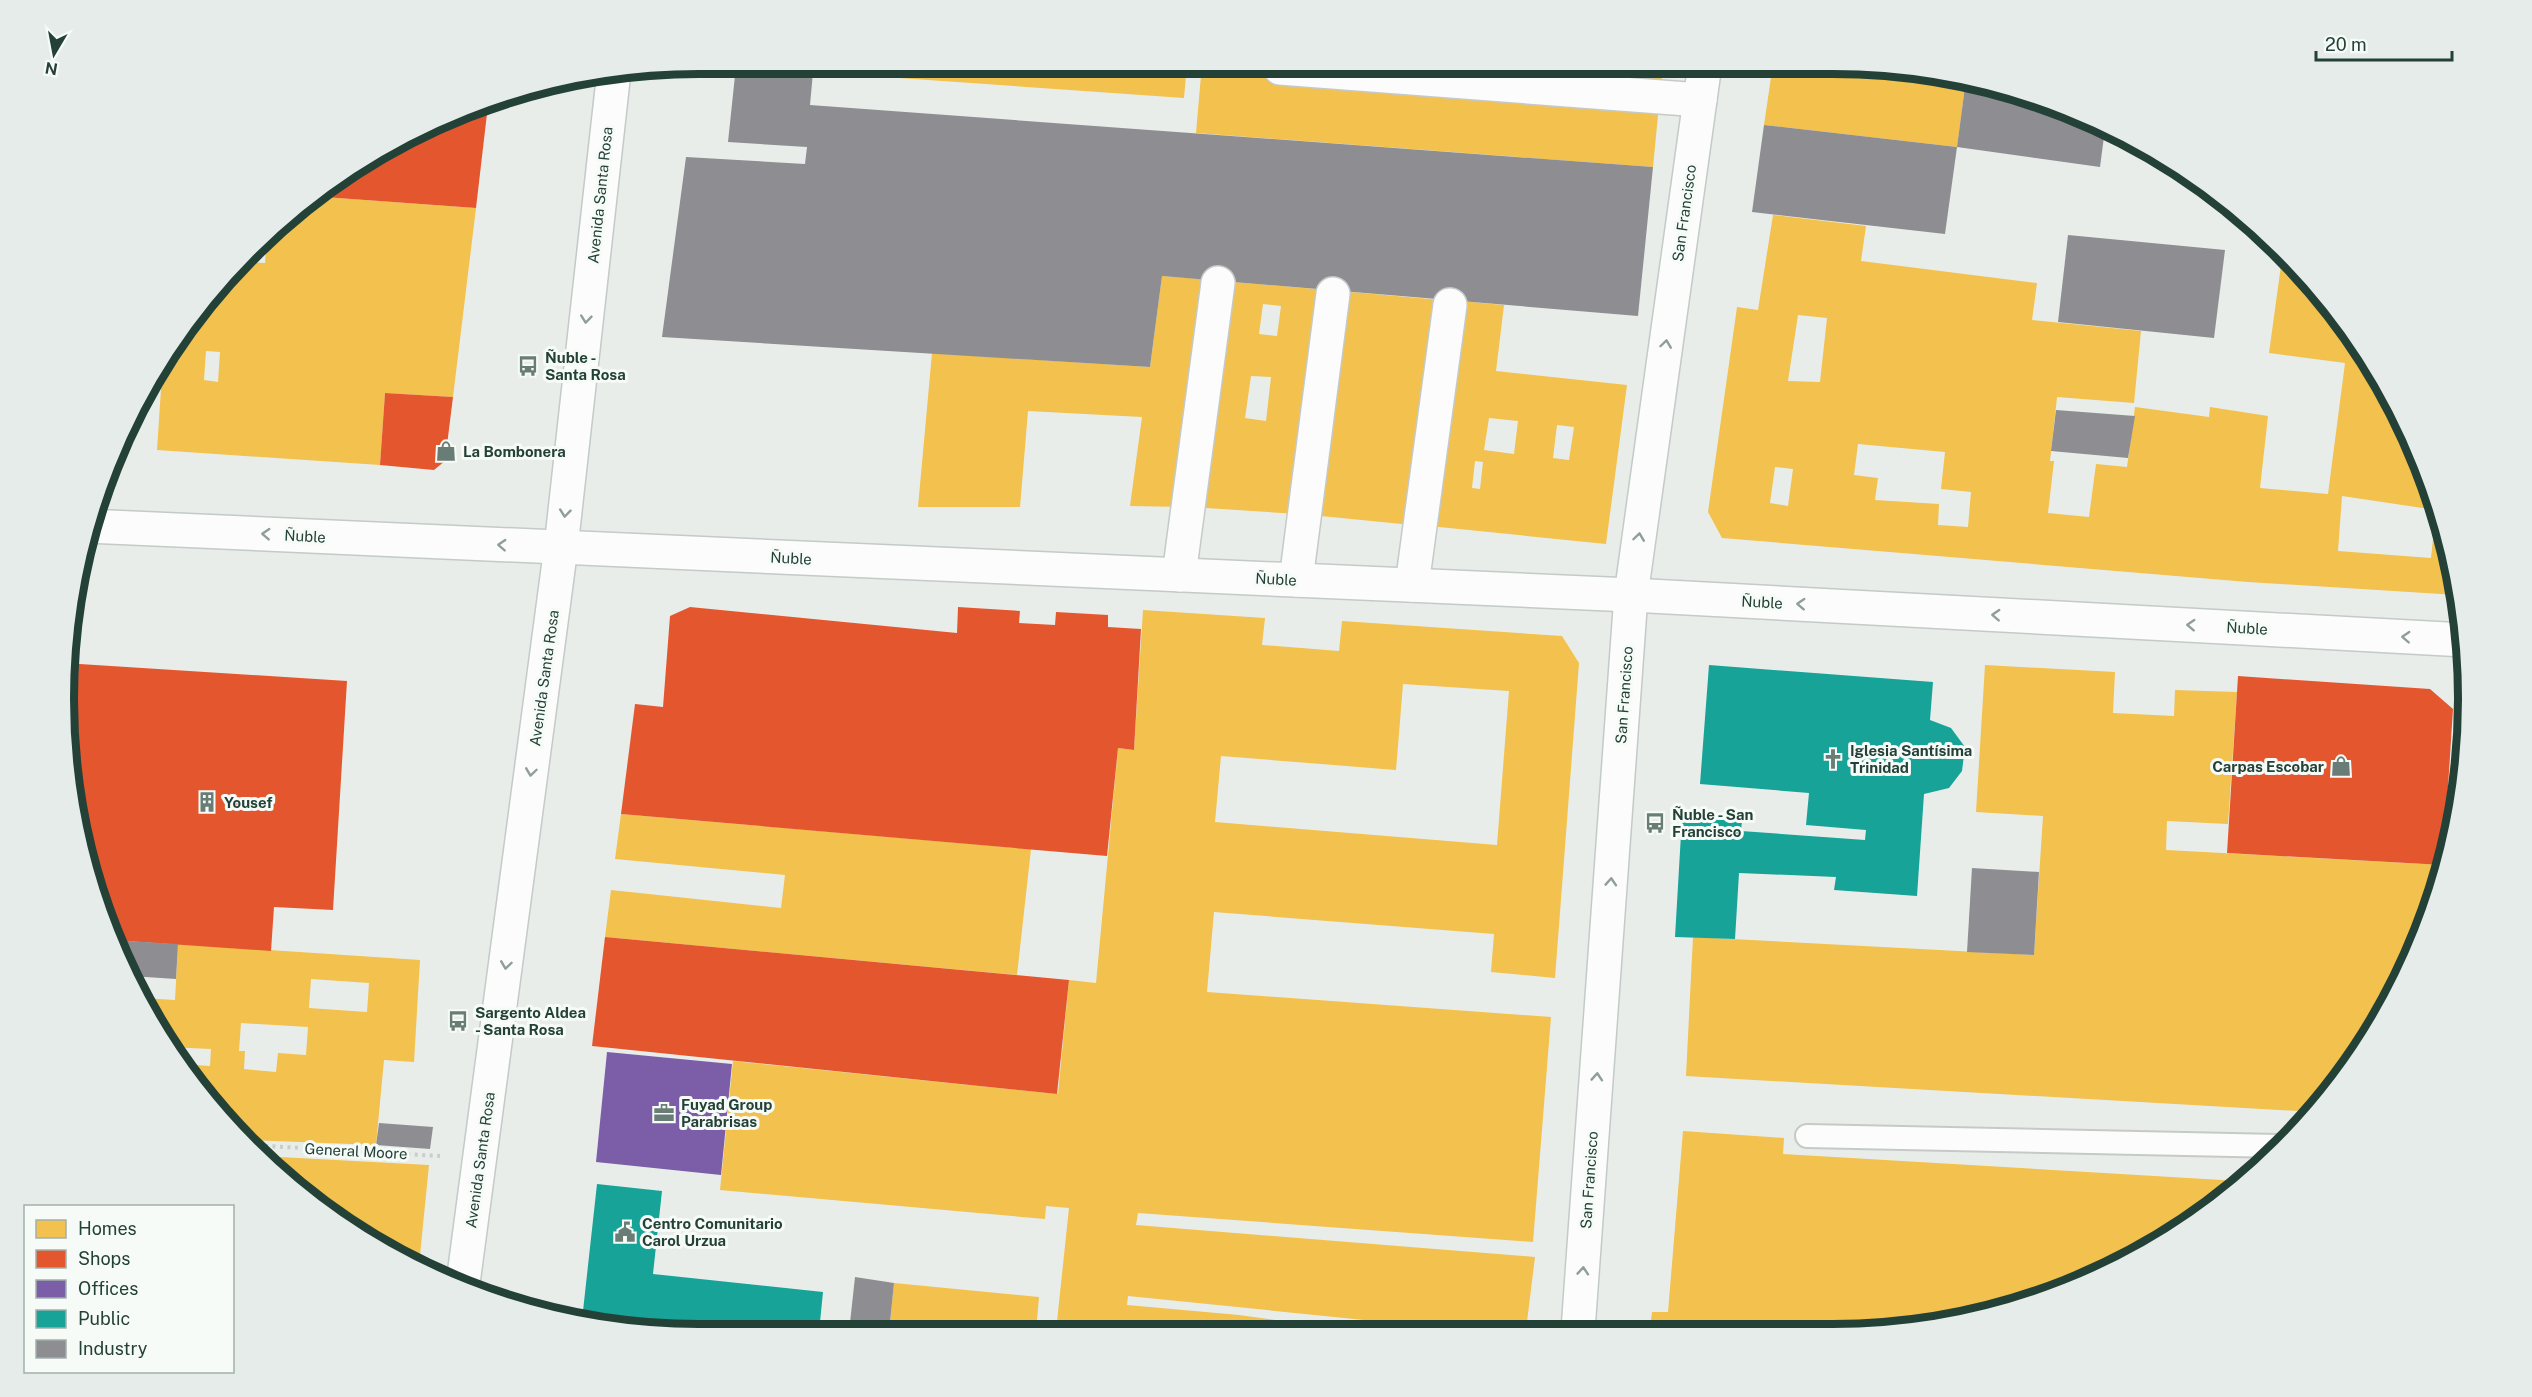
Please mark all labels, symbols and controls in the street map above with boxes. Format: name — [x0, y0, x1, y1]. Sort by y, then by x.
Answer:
north arrow — [24, 24, 84, 84]
scale bar — [2316, 24, 2452, 62]
text: 20 m — [2325, 34, 2367, 55]
text: N — [44, 58, 59, 79]
street label: Avenida Santa Rosa — [584, 126, 616, 264]
street label: San Francisco — [1669, 163, 1699, 263]
one-way arrow — [580, 315, 593, 324]
one-way arrow — [1660, 339, 1672, 348]
place label: Ñuble - Santa Rosa — [545, 348, 626, 383]
bus stop icon: Ñuble - Santa Rosa — [516, 354, 540, 378]
shop icon: La Bombonera — [434, 439, 458, 463]
place label: La Bombonera — [463, 443, 566, 460]
one-way arrow — [559, 509, 571, 518]
street label: Ñuble — [284, 526, 326, 546]
one-way arrow — [261, 527, 270, 540]
one-way arrow — [1633, 532, 1645, 542]
one-way arrow — [498, 538, 507, 551]
street label: Ñuble — [770, 548, 812, 568]
street label: Ñuble — [1255, 569, 1297, 589]
street label: Ñuble — [1741, 592, 1783, 612]
one-way arrow — [1797, 598, 1806, 611]
one-way arrow — [1992, 608, 2001, 621]
street label: Avenida Santa Rosa — [526, 609, 562, 747]
street label: Ñuble — [2226, 618, 2268, 638]
one-way arrow — [2186, 619, 2195, 632]
one-way arrow — [2402, 630, 2411, 643]
street label: San Francisco — [1612, 646, 1636, 744]
place label: Iglesia Santísima Trinidad — [1850, 742, 1972, 776]
church icon: Iglesia Santísima Trinidad — [1821, 747, 1845, 771]
shop icon: Carpas Escobar — [2329, 754, 2353, 778]
place label: Carpas Escobar — [2212, 758, 2324, 775]
one-way arrow — [525, 767, 538, 777]
building icon: Yousef — [195, 790, 219, 814]
place label: Yousef — [224, 794, 272, 811]
place label: Ñuble - San Francisco — [1672, 805, 1753, 840]
bus stop icon: Ñuble - San Francisco — [1643, 811, 1667, 835]
one-way arrow — [1604, 878, 1617, 887]
one-way arrow — [500, 961, 512, 970]
place label: Sargento Aldea - Santa Rosa — [475, 1004, 586, 1038]
bus stop icon: Sargento Aldea - Santa Rosa — [446, 1009, 470, 1033]
one-way arrow — [1590, 1072, 1603, 1081]
street label: Avenida Santa Rosa — [462, 1091, 498, 1229]
place label: Fuyad Group Parabrisas — [681, 1096, 772, 1130]
office icon: Fuyad Group Parabrisas — [652, 1101, 676, 1125]
street label: San Francisco — [1577, 1131, 1601, 1229]
street label: General Moore — [304, 1140, 408, 1162]
legend — [24, 1205, 234, 1373]
place label: Centro Comunitario Carol Urzua — [642, 1215, 783, 1249]
text: Homes — [78, 1218, 137, 1239]
public building icon: Centro Comunitario Carol Urzua — [613, 1220, 637, 1244]
text: Shops — [78, 1248, 130, 1269]
one-way arrow — [1576, 1267, 1589, 1276]
text: Offices — [78, 1278, 138, 1299]
text: Public — [78, 1308, 130, 1329]
text: Industry — [78, 1338, 148, 1359]

